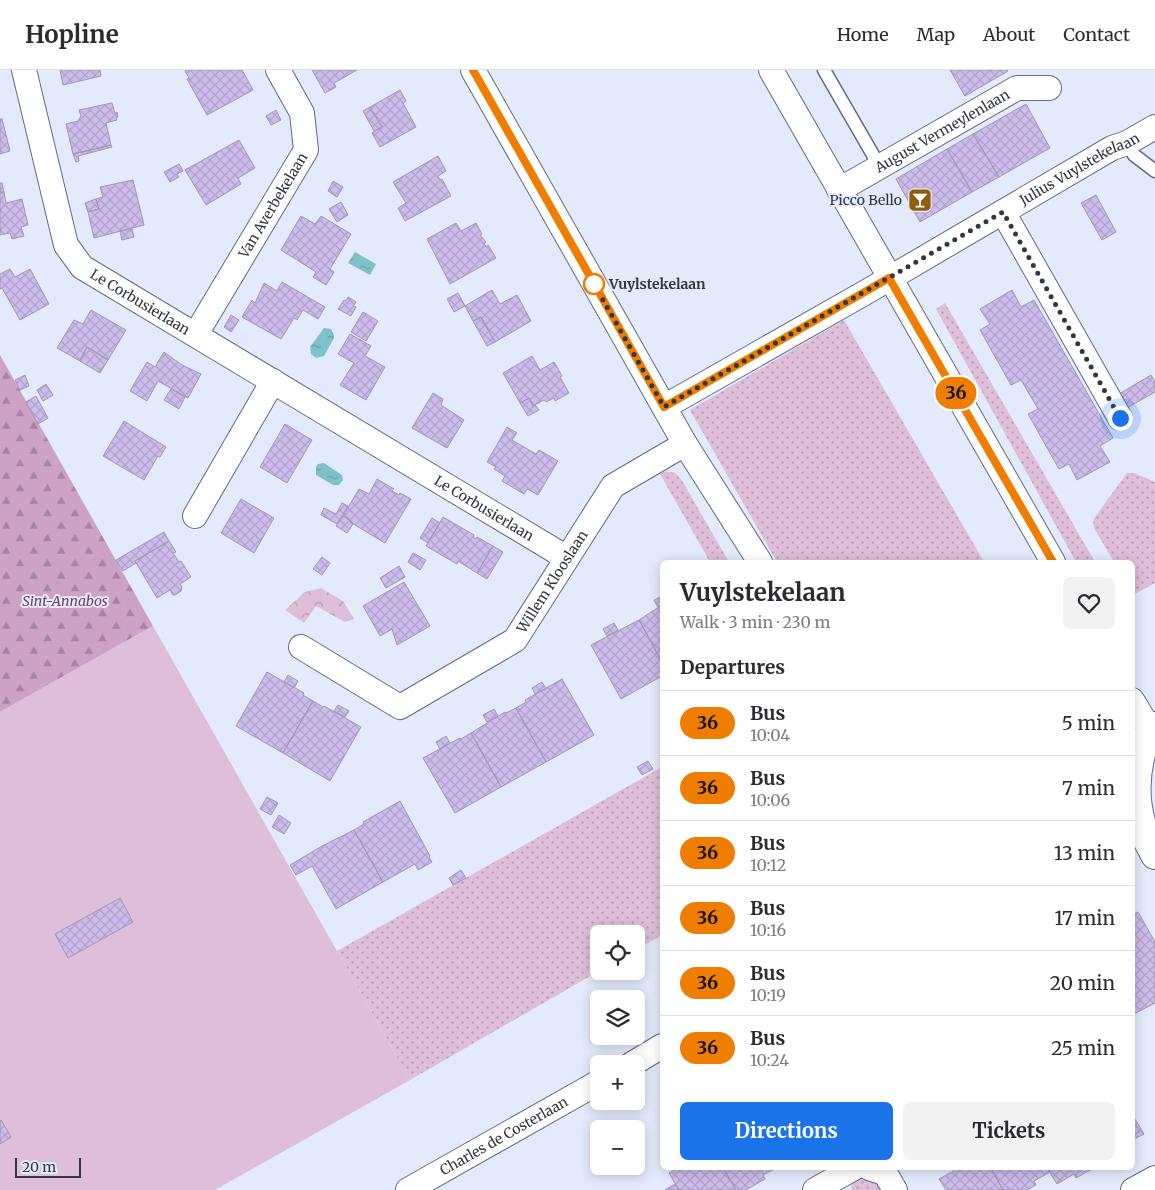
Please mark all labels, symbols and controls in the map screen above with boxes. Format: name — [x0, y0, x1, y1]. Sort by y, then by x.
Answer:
text: Hopline — [25, 19, 119, 50]
text: Home — [837, 23, 889, 46]
text: Map — [917, 23, 955, 46]
text: About — [983, 23, 1035, 46]
text: Contact — [1063, 23, 1130, 46]
street label: August Vermeylenlaan — [871, 85, 1013, 177]
street label: Julius Vuylstekelaan — [1015, 129, 1143, 210]
street label: Van Averbekelaan — [234, 149, 311, 262]
bar icon: Picco Bello — [907, 187, 933, 213]
place label: Picco Bello — [829, 191, 902, 209]
street label: Le Corbusierlaan — [87, 265, 193, 339]
marker: Vuylstekelaan — [583, 273, 605, 295]
place label: Vuylstekelaan — [608, 275, 706, 293]
line badge: 36 — [934, 377, 978, 409]
text: 36 — [945, 381, 967, 404]
your location — [1108, 406, 1133, 431]
street label: Le Corbusierlaan — [431, 471, 537, 545]
street label: Willem Klooslaan — [512, 527, 592, 637]
text: Vuylstekelaan — [680, 577, 846, 608]
button: heart — [1063, 577, 1115, 629]
park label: Sint-Annabos — [22, 592, 108, 610]
text: Walk · 3 min · 230 m — [680, 612, 830, 632]
text: Departures — [680, 655, 785, 679]
text: Bus — [750, 701, 785, 725]
text: 36 — [697, 711, 718, 734]
text: 5 min — [1062, 711, 1115, 735]
text: 10:04 — [750, 725, 790, 745]
text: Bus — [750, 766, 785, 790]
text: 36 — [697, 776, 718, 799]
text: 7 min — [1062, 776, 1115, 800]
text: 10:06 — [750, 790, 790, 810]
text: Bus — [750, 831, 785, 855]
text: 36 — [697, 841, 718, 864]
text: 13 min — [1054, 841, 1115, 865]
text: 10:12 — [750, 855, 786, 875]
text: Bus — [750, 896, 785, 920]
text: 36 — [697, 906, 718, 929]
text: 17 min — [1055, 906, 1115, 930]
text: 10:16 — [750, 920, 786, 940]
map controls — [590, 925, 645, 1175]
button: locate — [590, 925, 645, 980]
text: Bus — [750, 961, 785, 985]
text: 36 — [697, 971, 718, 994]
text: 20 min — [1050, 971, 1115, 995]
text: 10:19 — [750, 985, 786, 1005]
button: layers — [590, 990, 645, 1045]
text: Bus — [750, 1026, 785, 1050]
text: 36 — [697, 1036, 718, 1059]
text: 25 min — [1051, 1036, 1115, 1060]
text: 10:24 — [750, 1050, 789, 1070]
button: + — [590, 1055, 645, 1110]
street label: Charles de Costerlaan — [437, 1093, 571, 1179]
button: Directions — [680, 1102, 893, 1160]
button: Tickets — [903, 1102, 1115, 1160]
button: − — [590, 1120, 645, 1175]
scale bar — [15, 1155, 81, 1178]
text: 20 m — [22, 1158, 56, 1176]

